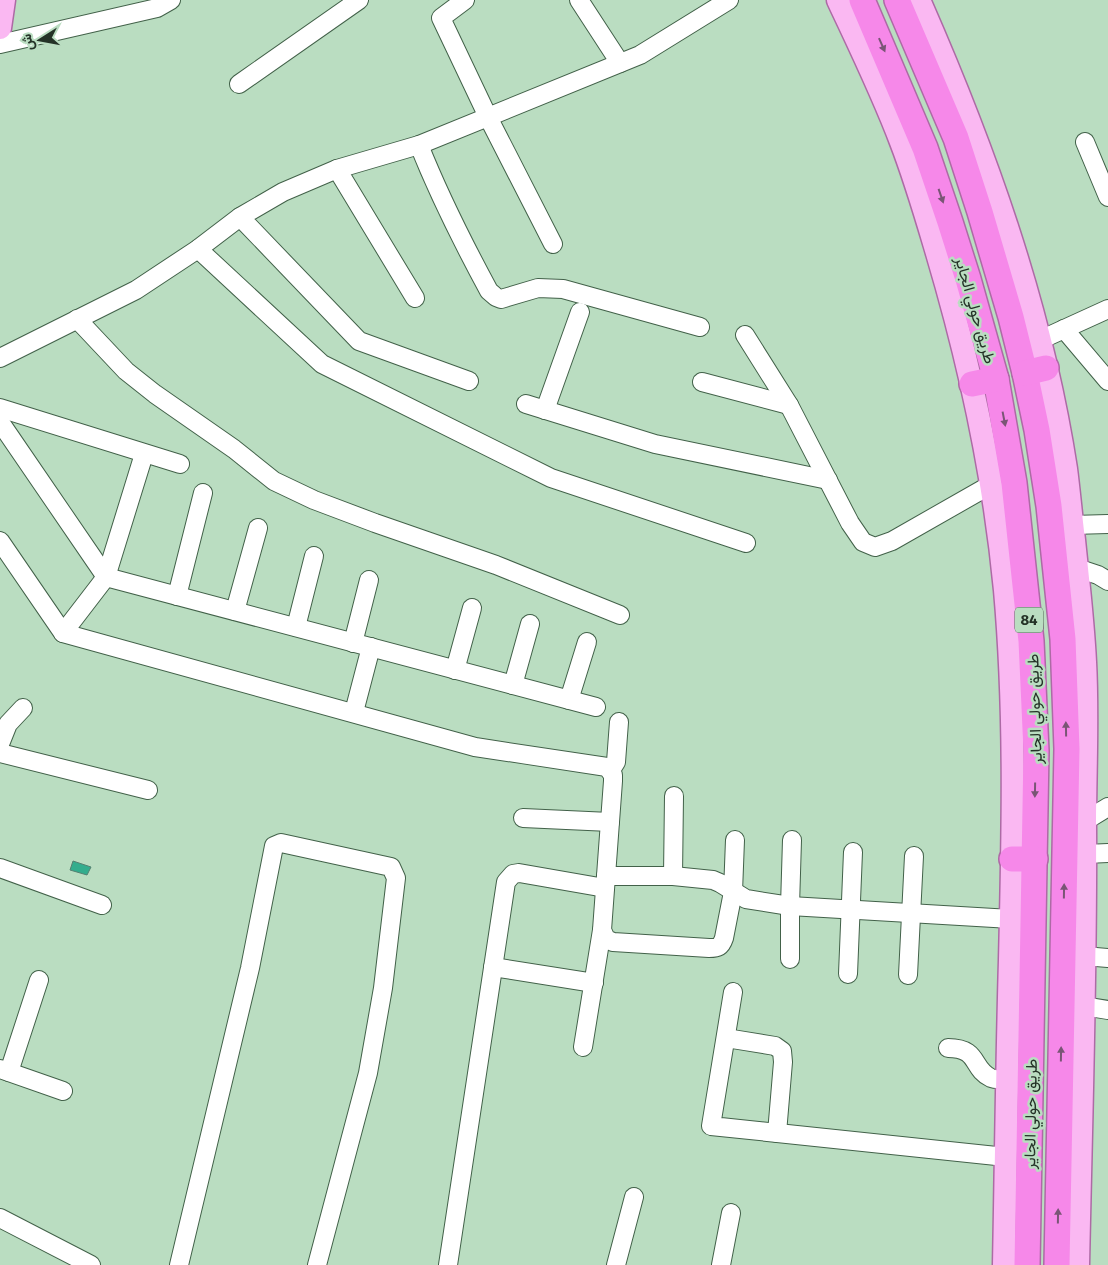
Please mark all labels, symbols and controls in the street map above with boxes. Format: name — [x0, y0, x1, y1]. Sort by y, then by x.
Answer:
north arrow — [15, 15, 65, 65]
text: ش — [18, 32, 38, 52]
one-way arrow — [878, 38, 886, 52]
one-way arrow — [938, 188, 945, 203]
street label: طريق حولي الجاير — [947, 254, 1000, 367]
one-way arrow — [1000, 412, 1008, 428]
road number: 84 — [1015, 608, 1043, 632]
street label: طريق حولي الجاير — [1023, 653, 1050, 765]
one-way arrow — [1062, 721, 1070, 737]
one-way arrow — [1031, 782, 1039, 798]
one-way arrow — [1060, 883, 1068, 899]
one-way arrow — [1057, 1046, 1065, 1062]
street label: طريق حولي الجاير — [1020, 1059, 1045, 1170]
one-way arrow — [1054, 1208, 1062, 1224]

